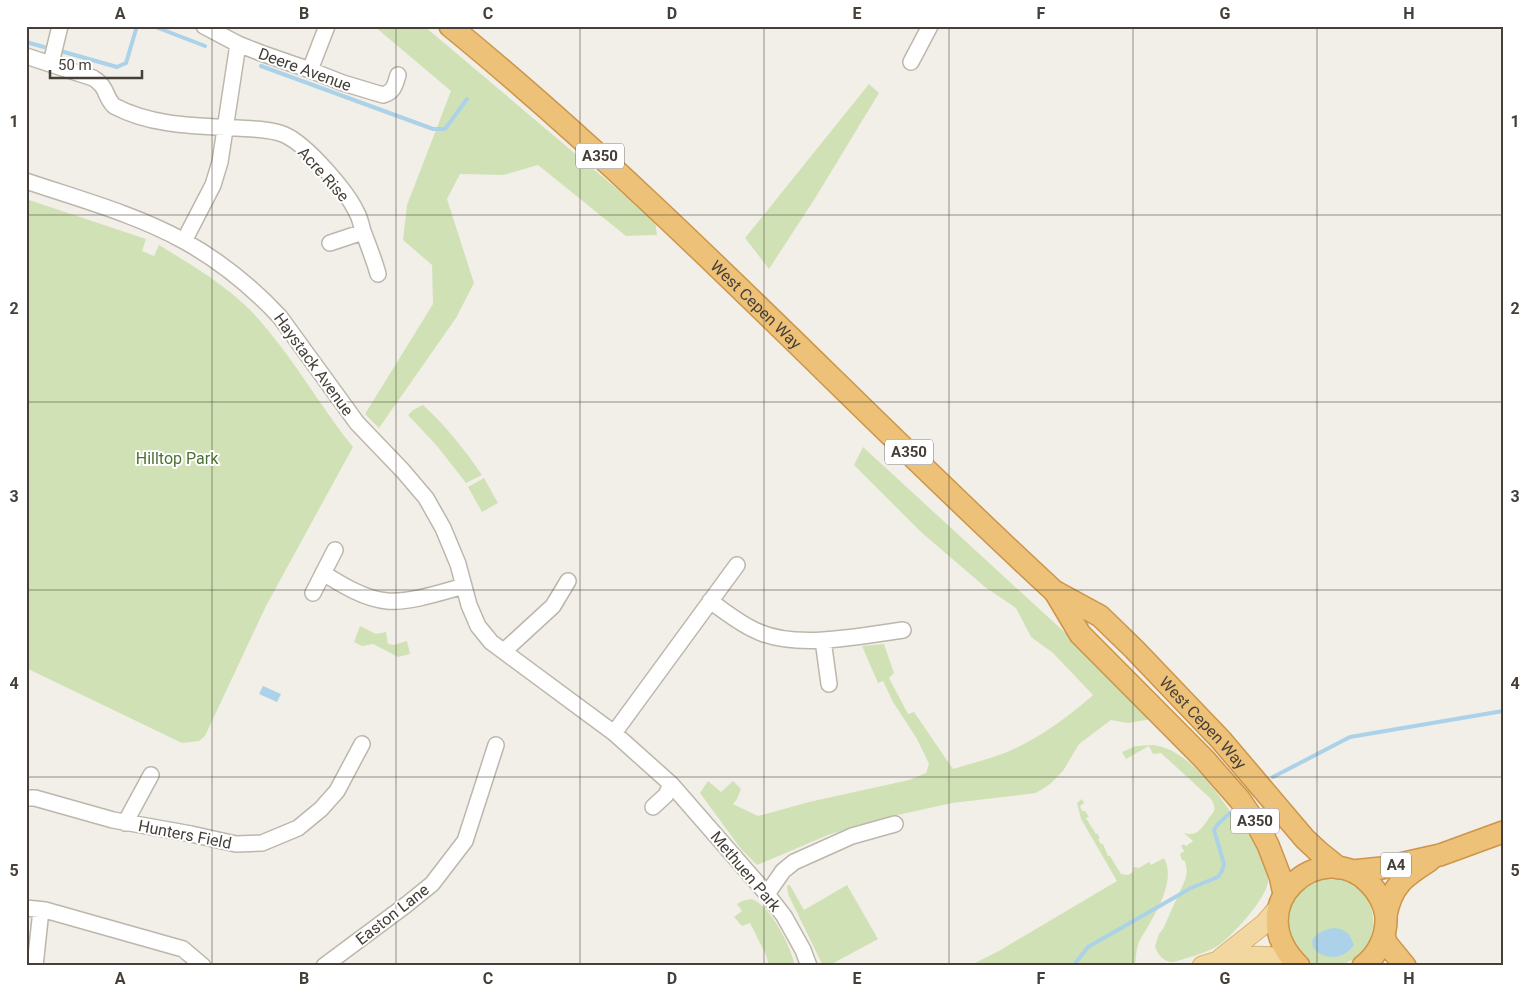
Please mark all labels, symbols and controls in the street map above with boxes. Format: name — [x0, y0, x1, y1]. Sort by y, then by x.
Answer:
text: A — [115, 4, 126, 23]
text: B — [299, 4, 309, 23]
text: C — [483, 4, 493, 23]
text: D — [667, 4, 677, 23]
text: E — [853, 4, 862, 23]
text: F — [1037, 4, 1046, 23]
text: G — [1220, 4, 1231, 23]
text: H — [1403, 4, 1415, 23]
street label: Deere Avenue — [256, 44, 354, 95]
scale bar — [50, 48, 142, 80]
text: 50 m — [58, 56, 92, 74]
text: 1 — [9, 112, 19, 131]
text: 1 — [1510, 112, 1520, 131]
street label: Acre Rise — [294, 143, 353, 206]
road number: A350 — [576, 144, 624, 168]
street label: West Cepen Way — [707, 256, 806, 353]
text: 2 — [9, 299, 19, 318]
text: 2 — [1510, 299, 1520, 318]
street label: Haystack Avenue — [270, 309, 357, 419]
road number: A350 — [885, 440, 933, 464]
park label: Hilltop Park — [136, 449, 219, 468]
text: 3 — [9, 487, 19, 506]
text: 3 — [1510, 487, 1520, 506]
street label: West Cepen Way — [1155, 673, 1251, 773]
text: 4 — [9, 674, 19, 693]
text: 4 — [1510, 674, 1520, 693]
road number: A350 — [1231, 808, 1279, 834]
street label: Hunters Field — [137, 816, 233, 853]
street label: Methuen Park — [707, 827, 785, 916]
road number: A4 — [1381, 852, 1411, 878]
text: 5 — [9, 861, 19, 880]
text: 5 — [1510, 861, 1520, 880]
street label: Easton Lane — [352, 880, 433, 949]
text: A — [115, 969, 126, 988]
text: B — [299, 969, 309, 988]
text: C — [483, 969, 493, 988]
text: D — [667, 969, 677, 988]
text: E — [853, 969, 862, 988]
text: F — [1037, 969, 1046, 988]
text: G — [1220, 969, 1231, 988]
text: H — [1403, 969, 1415, 988]

